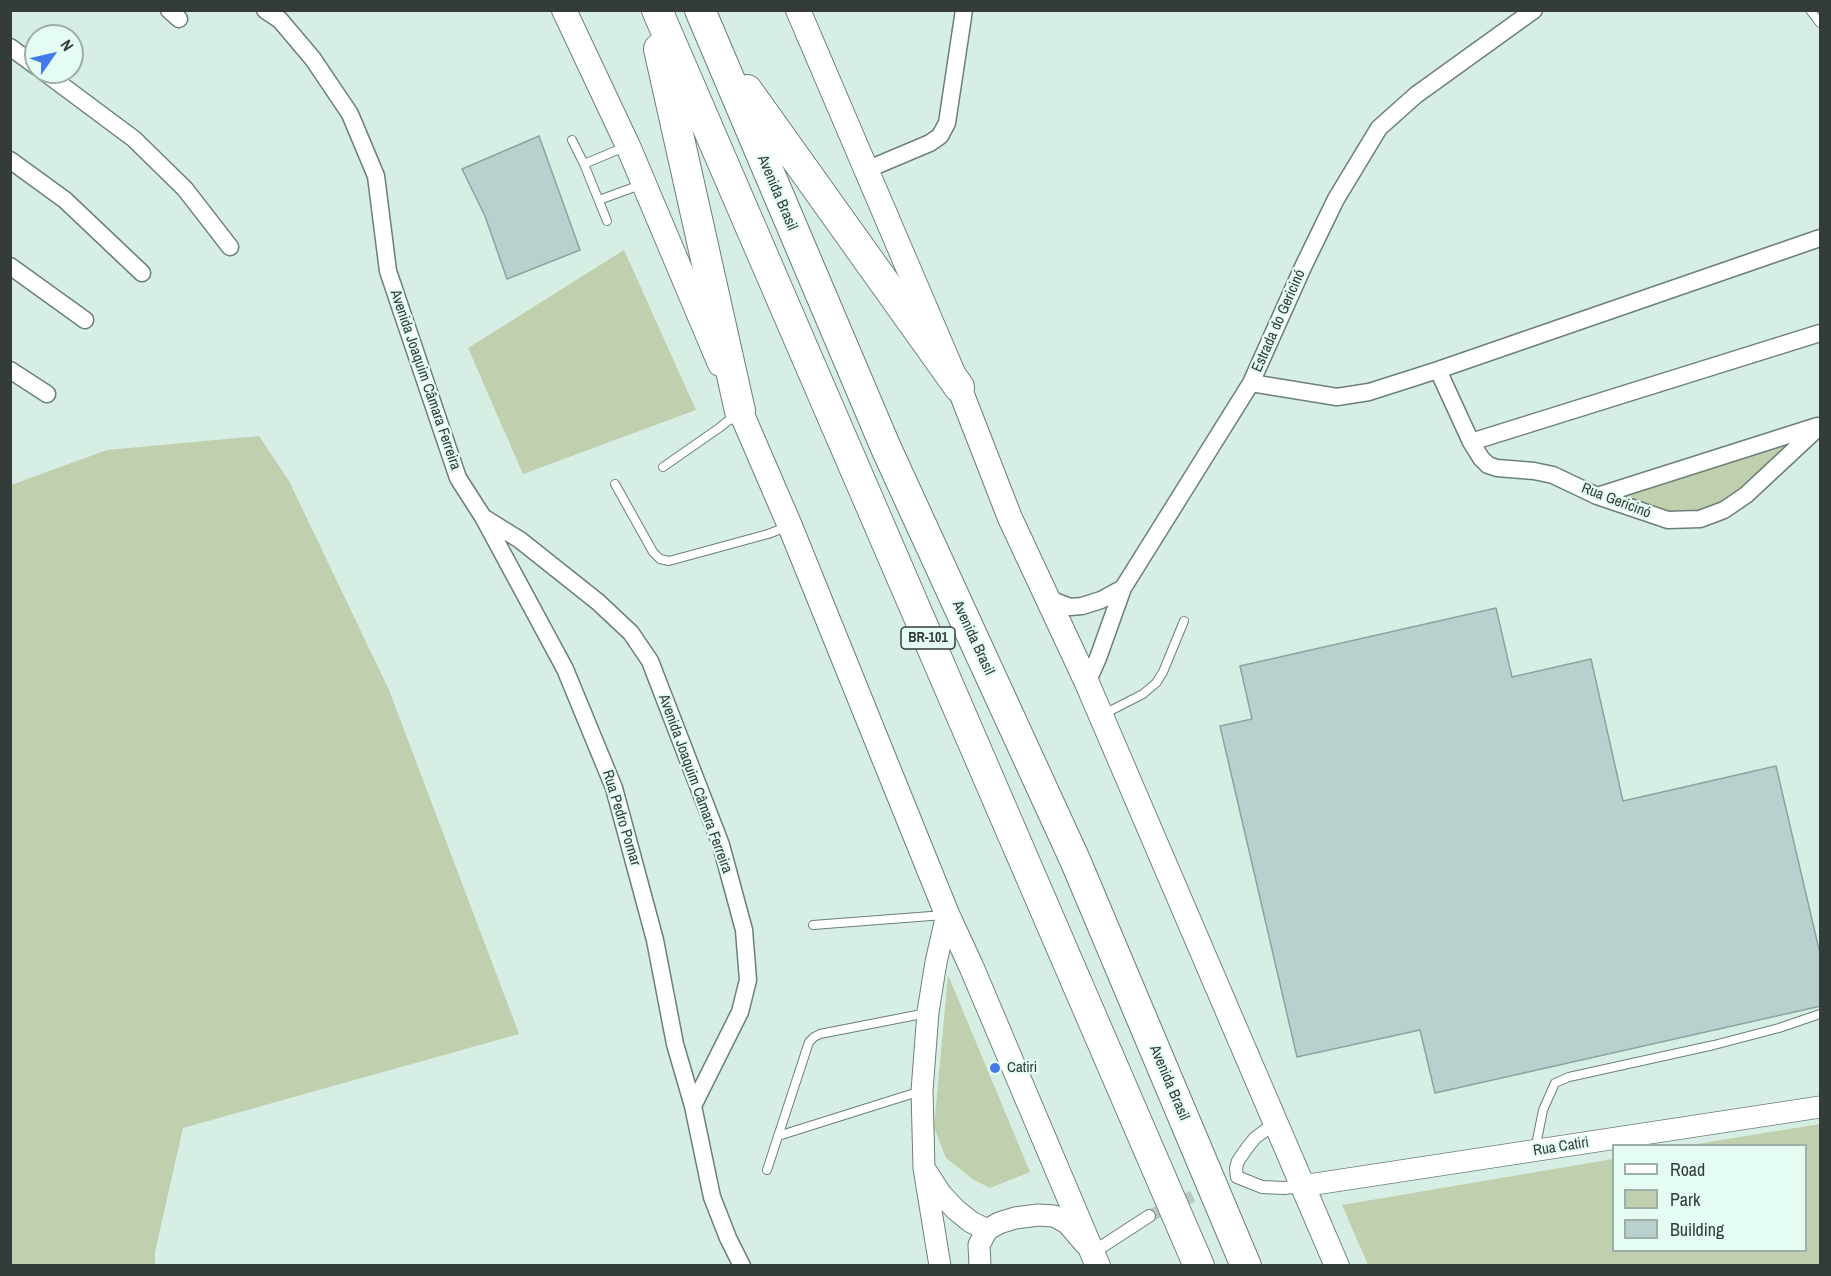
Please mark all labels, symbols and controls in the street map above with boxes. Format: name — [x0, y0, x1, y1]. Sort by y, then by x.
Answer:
north arrow — [24, 24, 84, 84]
text: N — [55, 35, 79, 55]
street label: Avenida Brasil — [753, 153, 801, 233]
street label: Estrada do Gericinó — [1248, 267, 1310, 375]
street label: Avenida Joaquim Câmara Ferreira — [386, 288, 464, 472]
street label: Rua Gericinó — [1579, 479, 1653, 523]
street label: Avenida Brasil — [948, 598, 998, 678]
road number: BR-101 — [901, 627, 955, 649]
street label: Avenida Joaquim Câmara Ferreira — [654, 692, 736, 876]
street label: Rua Pedro Pornar — [598, 768, 644, 868]
street label: Avenida Brasil — [1145, 1043, 1193, 1123]
place label: Catiri — [1007, 1059, 1037, 1077]
marker: Catiri — [988, 1061, 1002, 1075]
street label: Rua Catiri — [1532, 1134, 1590, 1160]
legend — [1612, 1144, 1807, 1252]
text: Road — [1670, 1157, 1705, 1182]
text: Park — [1670, 1187, 1700, 1212]
text: Building — [1670, 1217, 1724, 1242]

